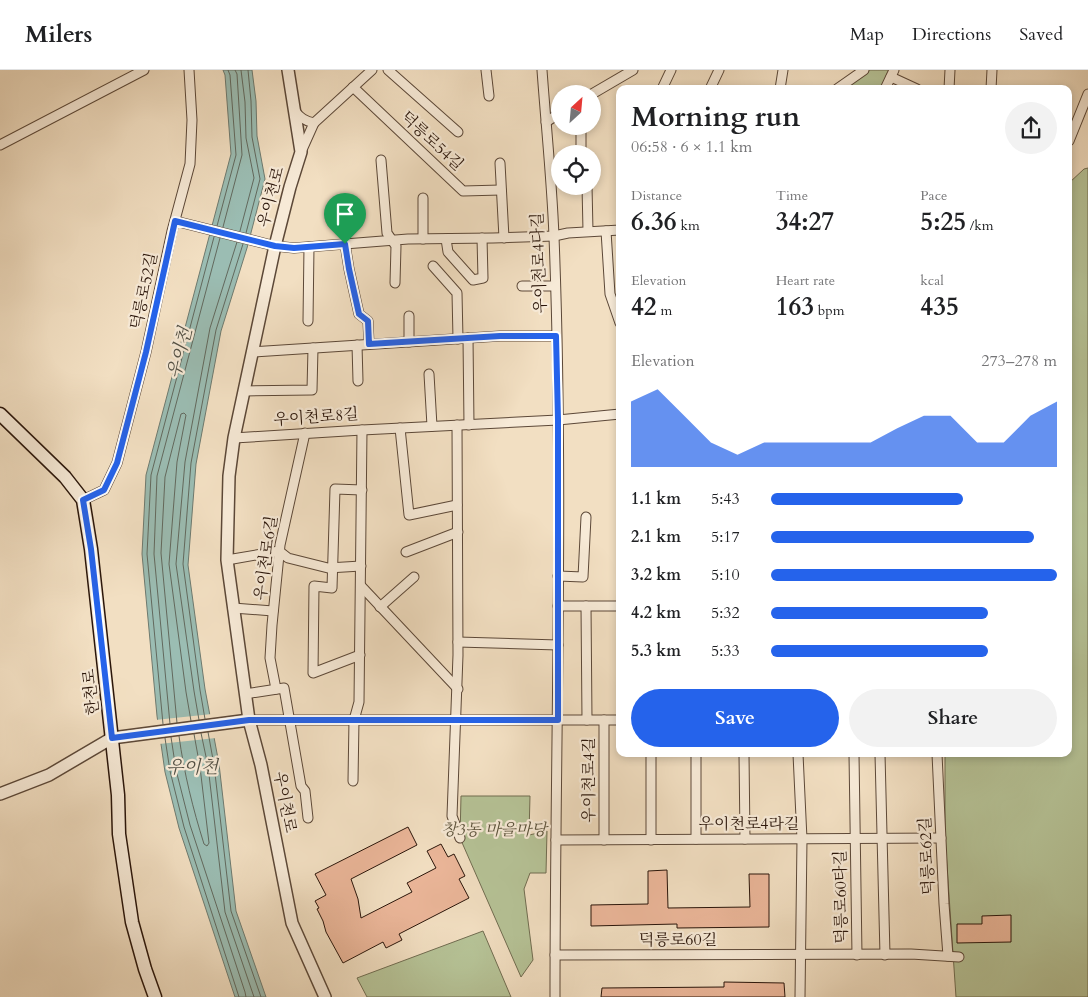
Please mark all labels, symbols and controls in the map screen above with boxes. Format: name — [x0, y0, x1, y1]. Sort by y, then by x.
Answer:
text: Milers — [25, 18, 92, 51]
text: Map — [850, 22, 884, 47]
text: Directions — [912, 22, 991, 47]
text: Saved — [1019, 22, 1063, 47]
north arrow — [551, 85, 601, 135]
map controls — [551, 85, 601, 195]
text: Morning run — [631, 98, 800, 136]
button: share — [1005, 102, 1057, 154]
street label: 덕릉로54길 — [396, 106, 468, 176]
text: 06:58 · 6 × 1.1 km — [631, 136, 752, 158]
button: locate — [551, 145, 601, 195]
street label: 우이천로 — [252, 164, 290, 230]
text: Distance — [631, 186, 682, 205]
text: Time — [776, 186, 808, 205]
text: Pace — [920, 186, 947, 205]
pin — [324, 193, 366, 244]
icon: arrive — [331, 200, 359, 228]
text: 6.36 — [631, 205, 677, 239]
text: 34:27 — [776, 205, 834, 239]
text: 5:25 — [920, 205, 966, 239]
street label: 우이천로4다길 — [526, 212, 552, 314]
text: km — [677, 216, 700, 235]
text: /km — [966, 216, 994, 235]
street label: 덕릉로52길 — [125, 250, 163, 332]
text: Elevation — [631, 271, 687, 290]
text: Heart rate — [776, 271, 835, 290]
text: kcal — [920, 271, 944, 290]
text: 42 — [631, 290, 657, 324]
text: 163 — [776, 290, 814, 324]
text: 435 — [920, 290, 959, 324]
text: m — [657, 301, 672, 320]
text: bpm — [814, 301, 845, 320]
water label: 우이천 — [162, 323, 199, 381]
text: Elevation — [631, 350, 695, 372]
text: 273–278 m — [981, 350, 1057, 372]
street label: 우이천로8길 — [273, 403, 359, 431]
text: 1.1 km — [631, 488, 681, 510]
text: 5:43 — [711, 488, 740, 510]
street label: 우이천로6길 — [249, 514, 283, 602]
text: 2.1 km — [631, 526, 681, 548]
text: 5:17 — [711, 526, 740, 548]
text: 3.2 km — [631, 564, 681, 586]
text: 5:10 — [711, 564, 740, 586]
text: 4.2 km — [631, 602, 681, 624]
text: 5:32 — [711, 602, 740, 624]
text: 5.3 km — [631, 640, 681, 662]
text: 5:33 — [711, 640, 740, 662]
street label: 한천로 — [78, 667, 104, 716]
button: Save — [631, 689, 839, 747]
button: Share — [849, 689, 1057, 747]
street label: 우이천로4길 — [578, 737, 600, 823]
water label: 우이천 — [166, 755, 220, 780]
street label: 우이천로 — [268, 770, 302, 835]
street label: 우이천로4라길 — [699, 813, 799, 835]
street label: 덕릉로62길 — [914, 816, 940, 896]
park label: 창3동 마을마당 — [441, 819, 549, 841]
street label: 덕릉로60타길 — [829, 850, 853, 944]
street label: 덕릉로60길 — [639, 929, 717, 951]

